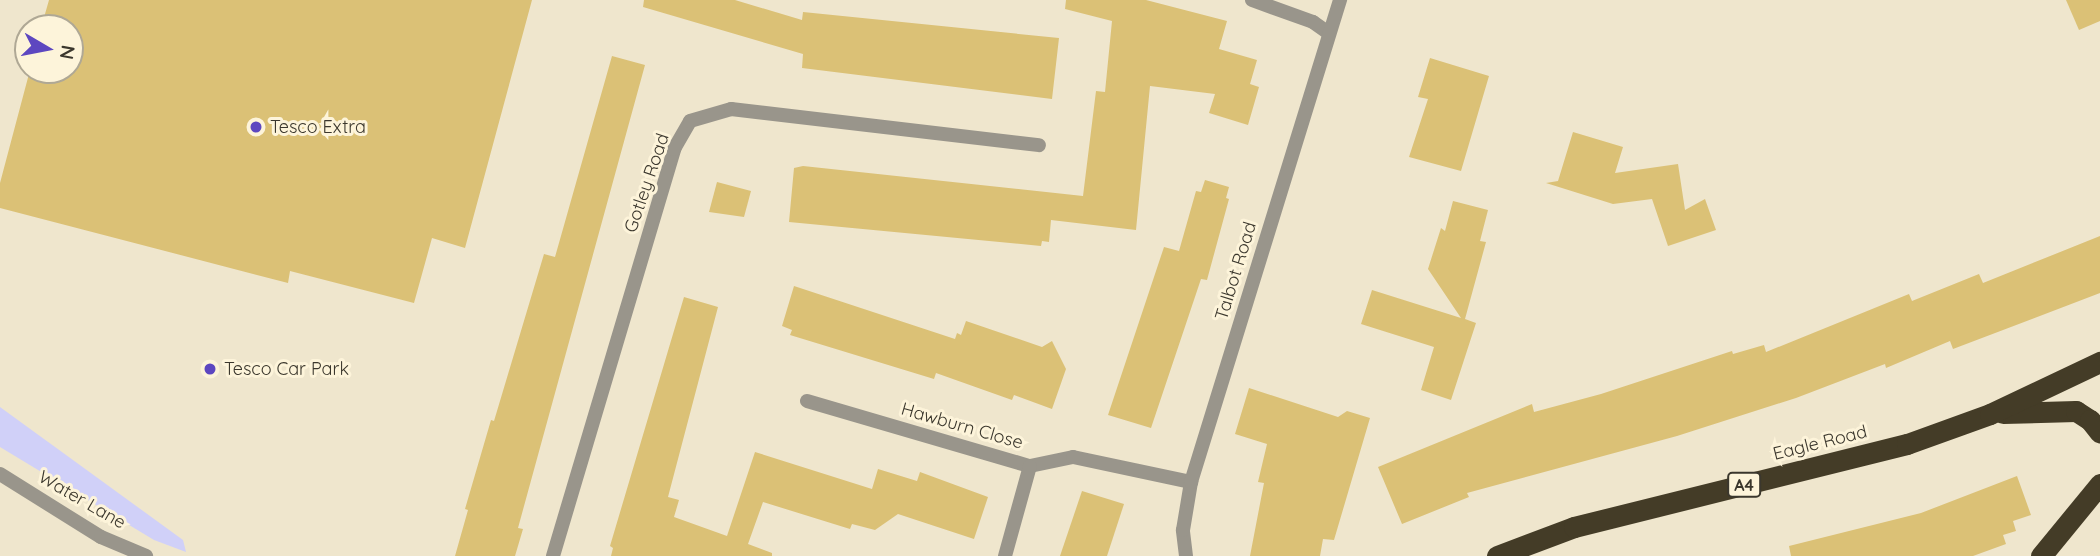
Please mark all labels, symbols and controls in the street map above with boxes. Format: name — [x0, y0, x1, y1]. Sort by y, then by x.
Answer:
north arrow — [14, 14, 84, 84]
text: N — [55, 43, 81, 61]
place label: Tesco Extra — [270, 116, 366, 138]
marker: Tesco Extra — [248, 119, 264, 135]
street label: Gotley Road — [620, 131, 674, 235]
street label: Talbot Road — [1211, 219, 1261, 323]
place label: Tesco Car Park — [224, 358, 349, 380]
marker: Tesco Car Park — [202, 361, 218, 377]
street label: Hawburn Close — [899, 398, 1025, 454]
street label: Eagle Road — [1771, 421, 1869, 465]
street label: Water Lane — [35, 466, 129, 534]
road number: A4 — [1726, 472, 1762, 498]

